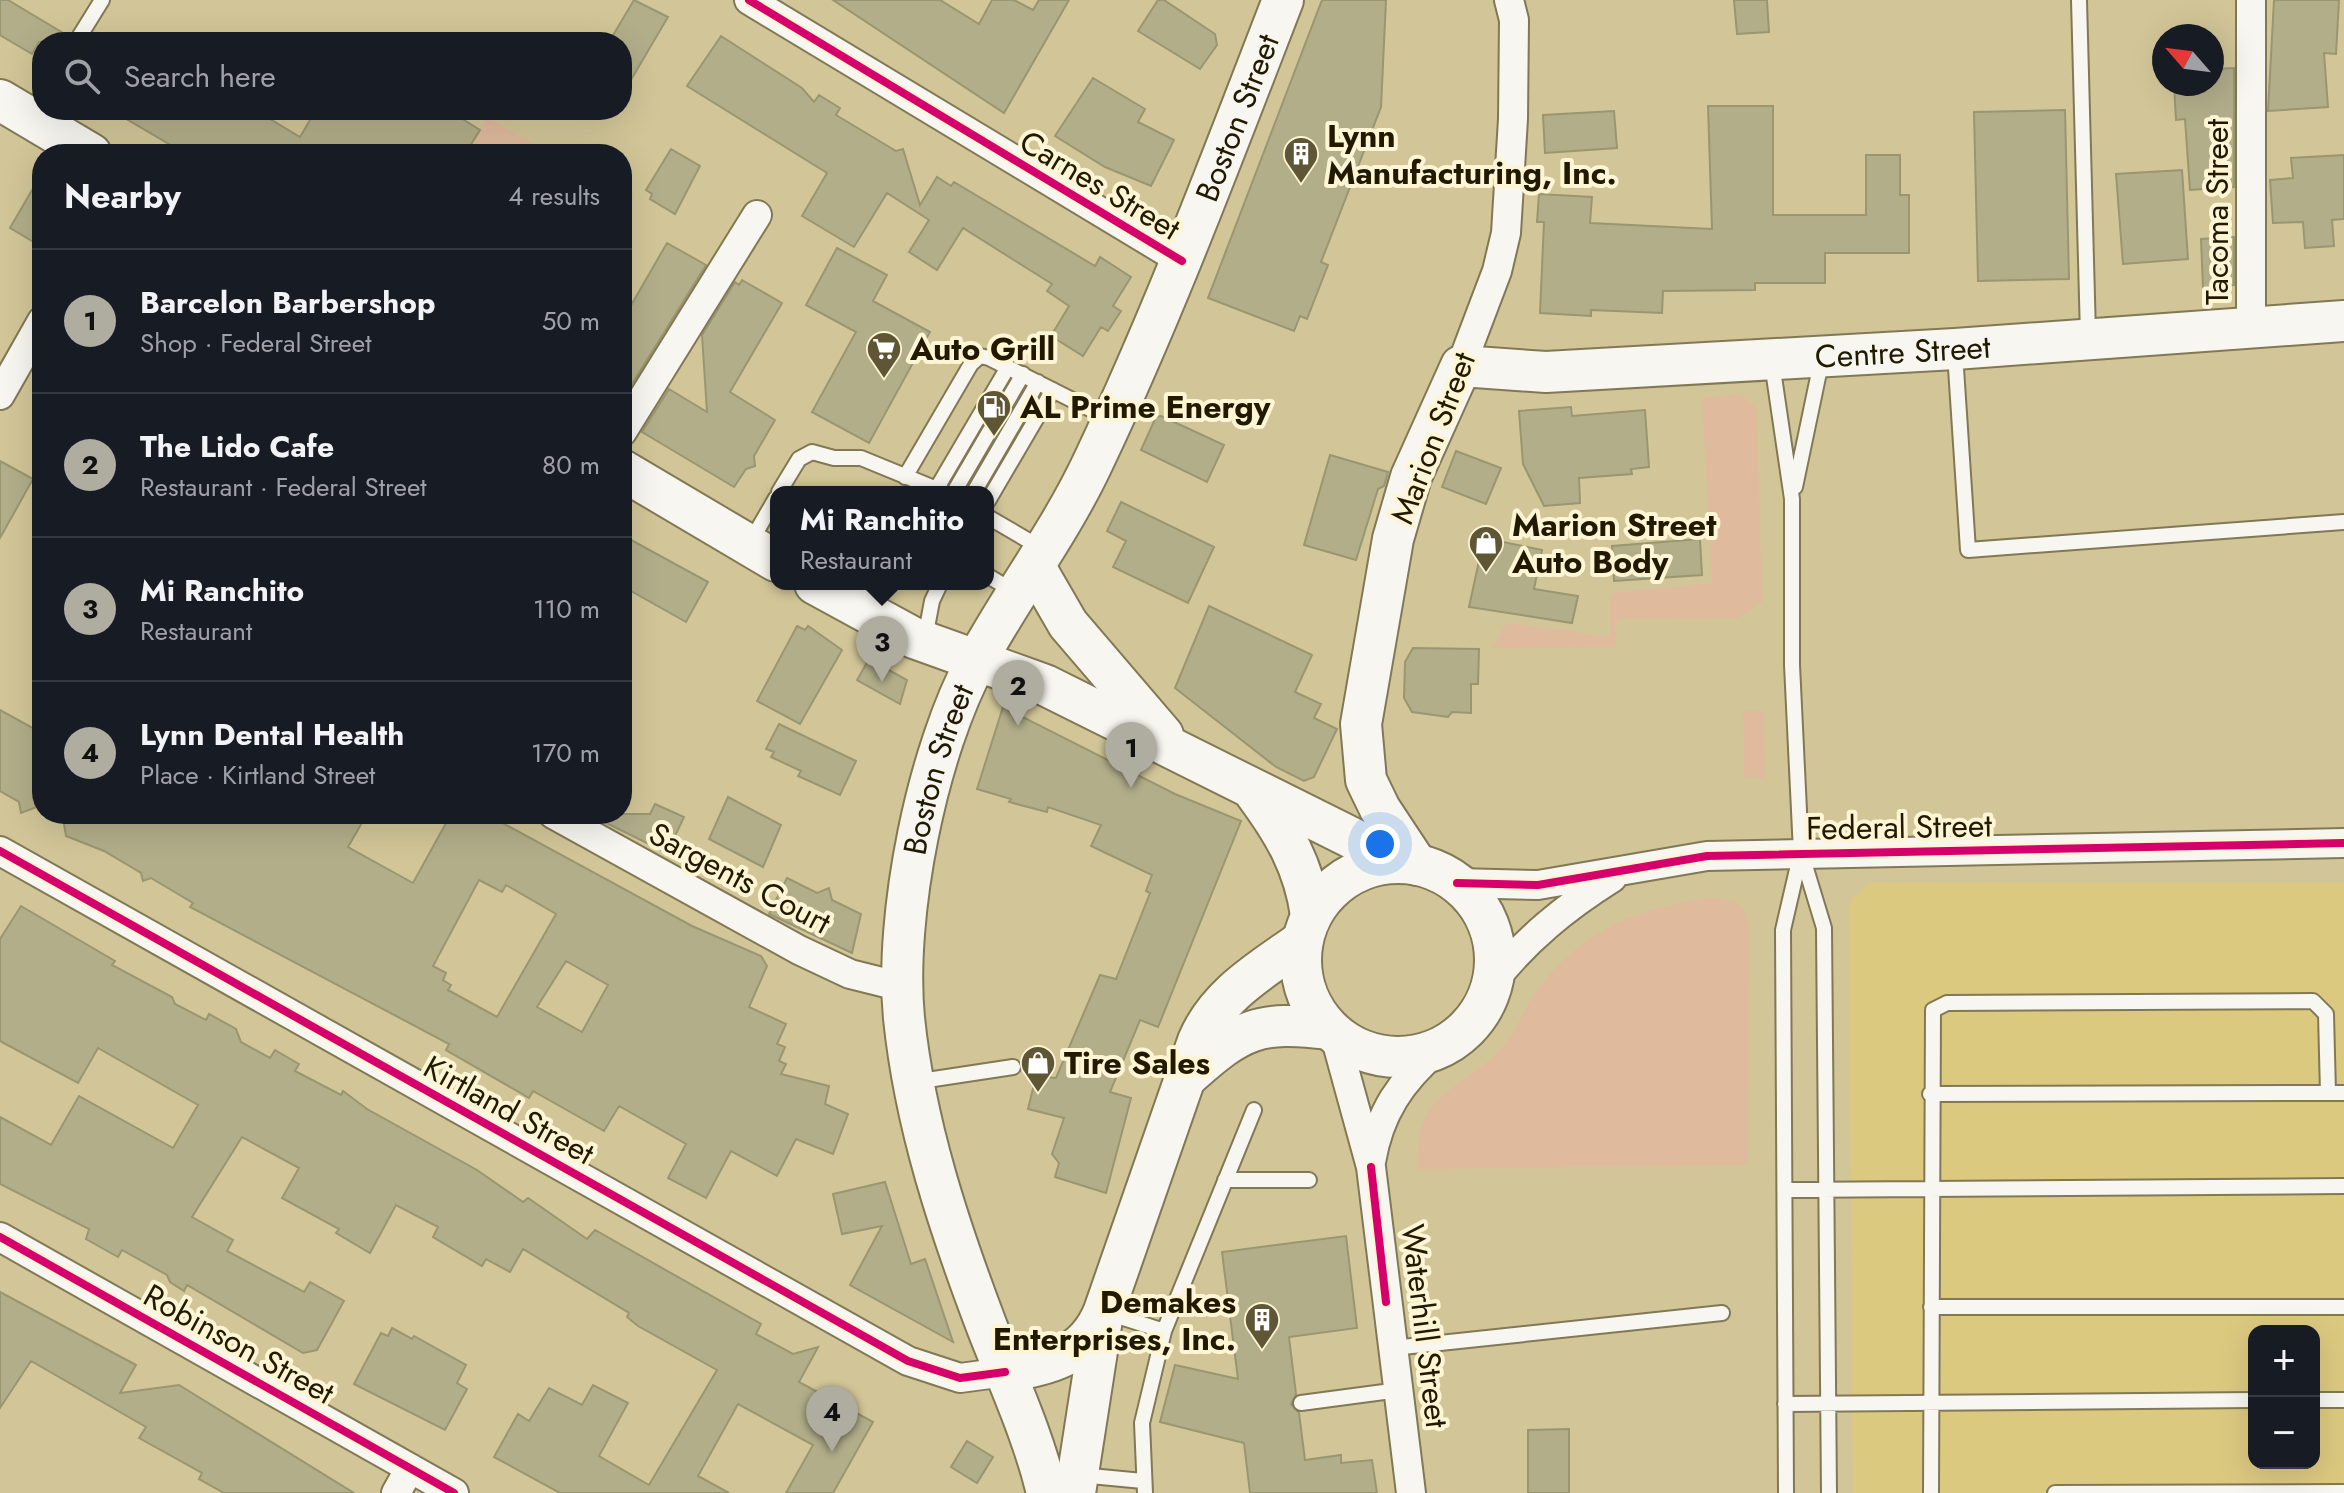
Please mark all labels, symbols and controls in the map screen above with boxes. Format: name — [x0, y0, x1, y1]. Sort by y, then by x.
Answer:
north arrow — [2152, 24, 2224, 96]
street label: Boston Street — [1184, 27, 1291, 208]
search box — [32, 32, 632, 120]
icon: search — [60, 54, 104, 98]
text: Search here — [124, 55, 276, 98]
place label: Lynn Manufacturing, Inc. — [1327, 113, 1617, 196]
street label: Carnes Street — [1011, 119, 1189, 251]
street label: Tacoma Street — [2194, 119, 2240, 305]
building icon: Lynn Manufacturing, Inc. — [1282, 135, 1320, 185]
text: Nearby — [64, 172, 181, 221]
text: 4 results — [508, 177, 600, 215]
text: Barcelon Barbershop — [140, 281, 435, 324]
text: 1 — [83, 302, 97, 340]
text: 50 m — [542, 302, 600, 340]
street label: Centre Street — [1814, 323, 1992, 380]
text: Shop · Federal Street — [140, 324, 371, 362]
place label: Auto Grill — [909, 326, 1055, 372]
supermarket icon: Auto Grill — [865, 330, 903, 380]
street label: Marion Street — [1379, 345, 1487, 531]
place label: AL Prime Energy — [1019, 384, 1271, 430]
fuel station icon: AL Prime Energy — [975, 388, 1013, 438]
text: The Lido Cafe — [140, 425, 334, 468]
text: 2 — [81, 446, 99, 484]
text: 80 m — [542, 446, 600, 484]
text: Restaurant · Federal Street — [140, 468, 427, 506]
popup — [770, 486, 994, 590]
text: Mi Ranchito — [800, 498, 964, 541]
place label: Marion Street Auto Body — [1511, 502, 1717, 585]
shop icon: Marion Street Auto Body — [1467, 524, 1505, 574]
text: Restaurant — [800, 541, 912, 579]
text: Mi Ranchito — [140, 569, 304, 612]
text: 3 — [82, 590, 98, 628]
text: 110 m — [533, 590, 600, 628]
text: Restaurant — [140, 612, 252, 650]
pin: 3 — [856, 616, 908, 682]
pin: 2 — [992, 660, 1044, 726]
street label: Boston Street — [892, 676, 985, 859]
text: Lynn Dental Health — [140, 713, 404, 756]
pin: 1 — [1105, 722, 1157, 788]
text: 4 — [81, 734, 99, 772]
text: 170 m — [531, 734, 600, 772]
text: Place · Kirtland Street — [140, 756, 375, 794]
street label: Federal Street — [1806, 802, 1993, 852]
street label: Sargents Court — [641, 811, 839, 945]
your location — [1360, 824, 1400, 864]
place label: Tire Sales — [1064, 1040, 1210, 1086]
street label: Kirtland Street — [415, 1044, 603, 1176]
shop icon: Tire Sales — [1019, 1044, 1057, 1094]
street label: Waterhill Street — [1390, 1222, 1460, 1431]
street label: Robinson Street — [135, 1273, 343, 1416]
place label: Demakes Enterprises, Inc. — [993, 1279, 1236, 1362]
building icon: Demakes Enterprises, Inc. — [1243, 1301, 1281, 1351]
map controls — [2248, 1325, 2320, 1469]
button: + — [2248, 1325, 2320, 1397]
pin: 4 — [806, 1386, 858, 1452]
button: − — [2248, 1397, 2320, 1469]

